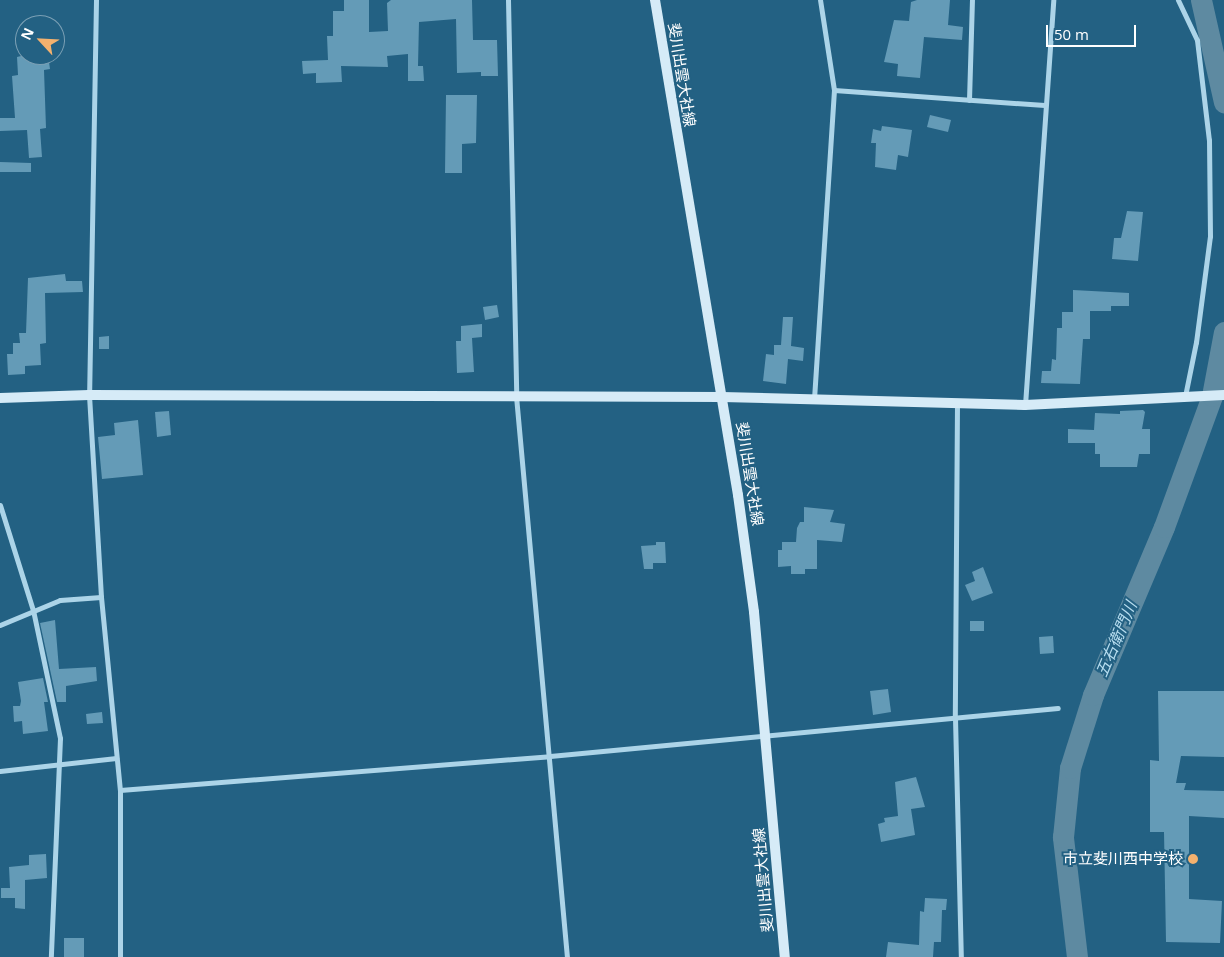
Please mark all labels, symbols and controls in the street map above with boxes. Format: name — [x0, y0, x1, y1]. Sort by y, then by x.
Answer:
north arrow — [15, 15, 65, 65]
scale bar — [1049, 15, 1139, 47]
street label: 斐川出雲大社線 — [665, 22, 699, 128]
text: 50 m — [1054, 24, 1089, 44]
text: N — [16, 25, 38, 43]
street label: 斐川出雲大社線 — [733, 421, 767, 527]
water label: 五右衛門川 — [1092, 598, 1140, 680]
street label: 斐川出雲大社線 — [749, 827, 777, 933]
place label: 市立斐川西中学校 — [1063, 850, 1183, 868]
marker: 市立斐川西中学校 — [1187, 853, 1199, 865]

